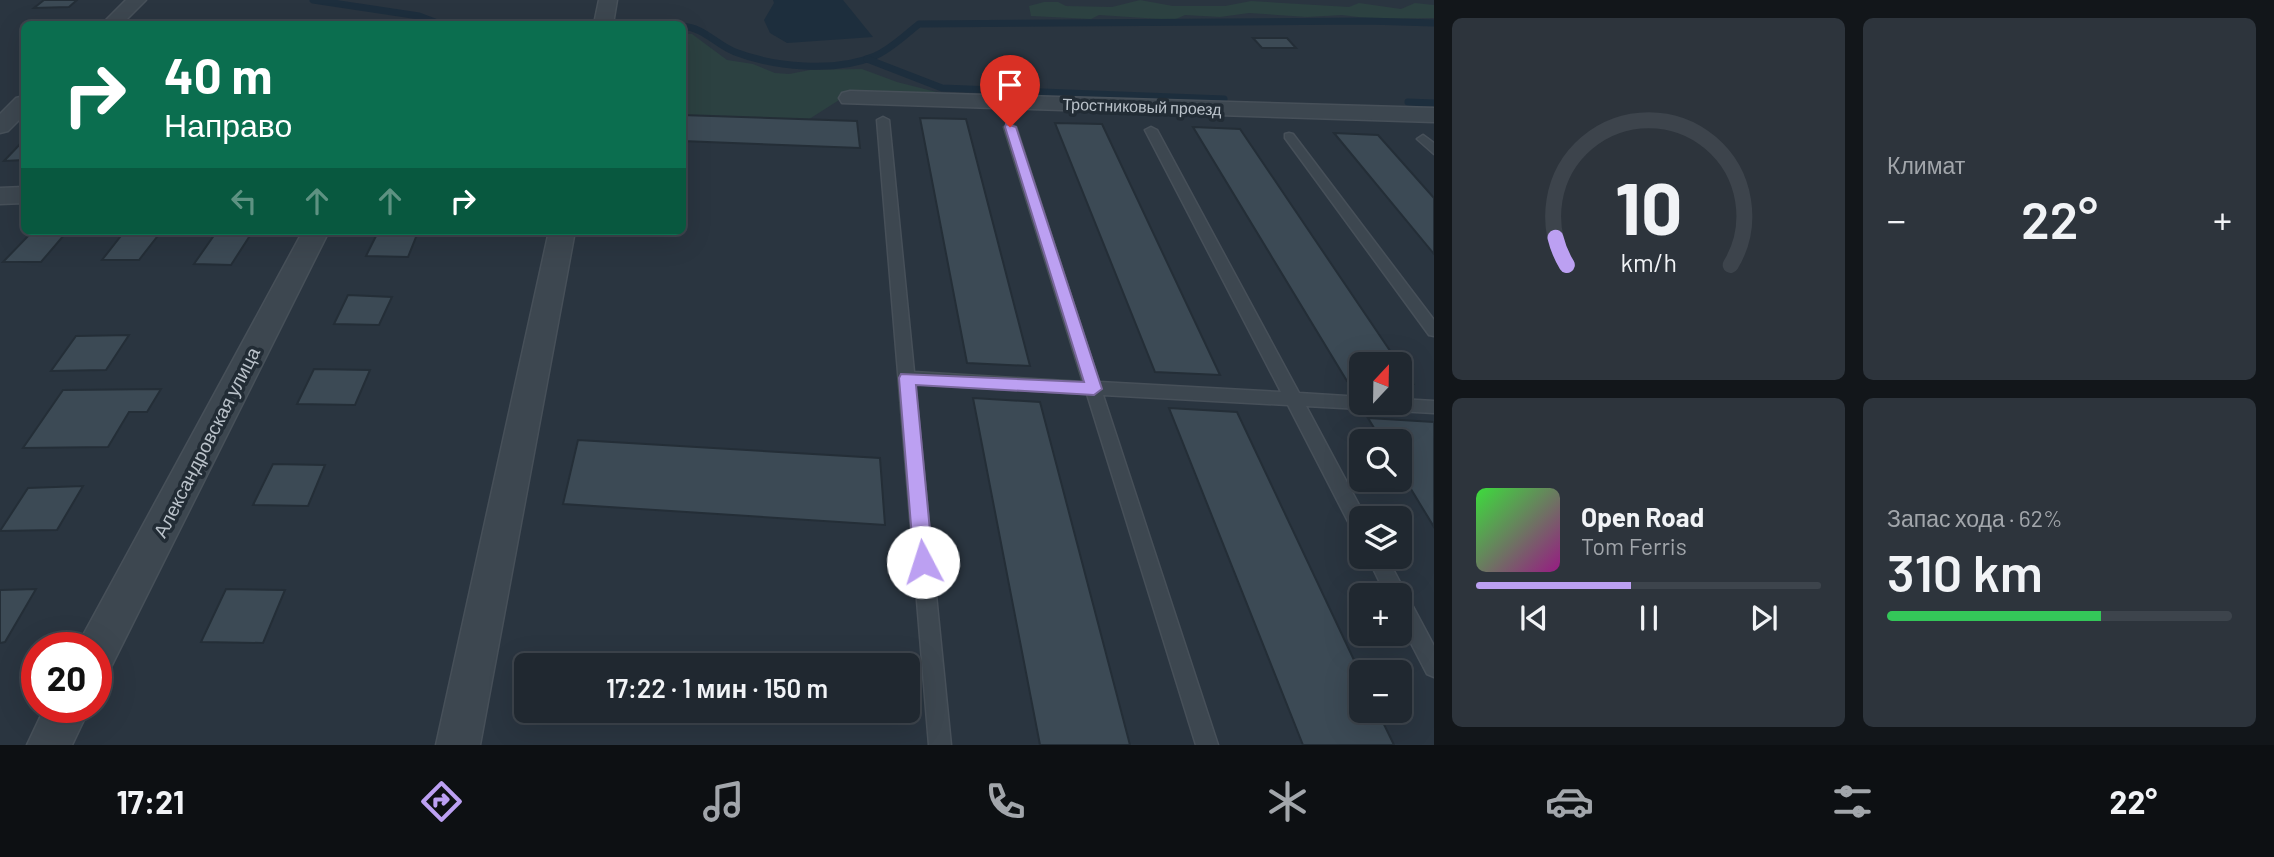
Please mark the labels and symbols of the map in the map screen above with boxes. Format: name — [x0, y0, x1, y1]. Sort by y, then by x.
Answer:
pin — [980, 55, 1040, 127]
street label: Тростниковый проезд — [1062, 94, 1223, 118]
street label: Александровская улица — [148, 343, 264, 541]
north arrow — [1349, 352, 1412, 415]
position arrow — [886, 525, 960, 599]
speed limit sign: 20 — [21, 632, 112, 723]

